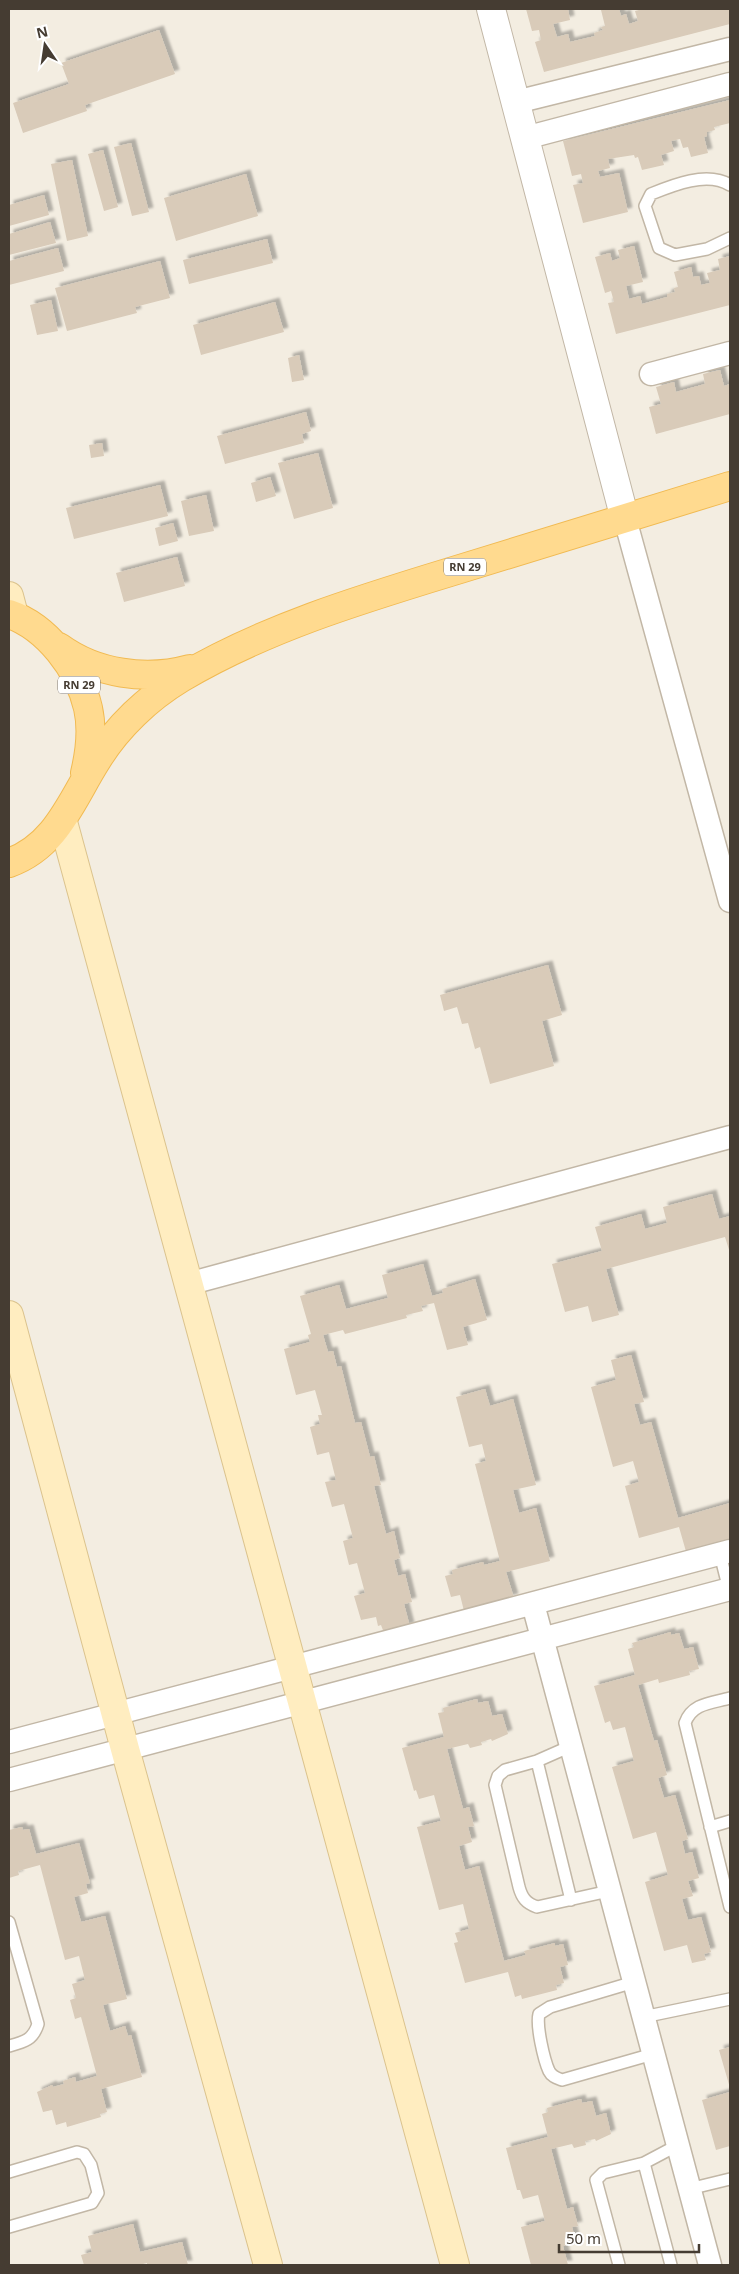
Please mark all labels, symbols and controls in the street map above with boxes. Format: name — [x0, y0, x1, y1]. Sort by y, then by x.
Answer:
north arrow — [20, 20, 70, 70]
text: N — [34, 21, 50, 42]
road number: RN 29 — [444, 558, 486, 576]
road number: RN 29 — [58, 676, 100, 694]
scale bar — [559, 2222, 699, 2254]
text: 50 m — [566, 2228, 601, 2248]

